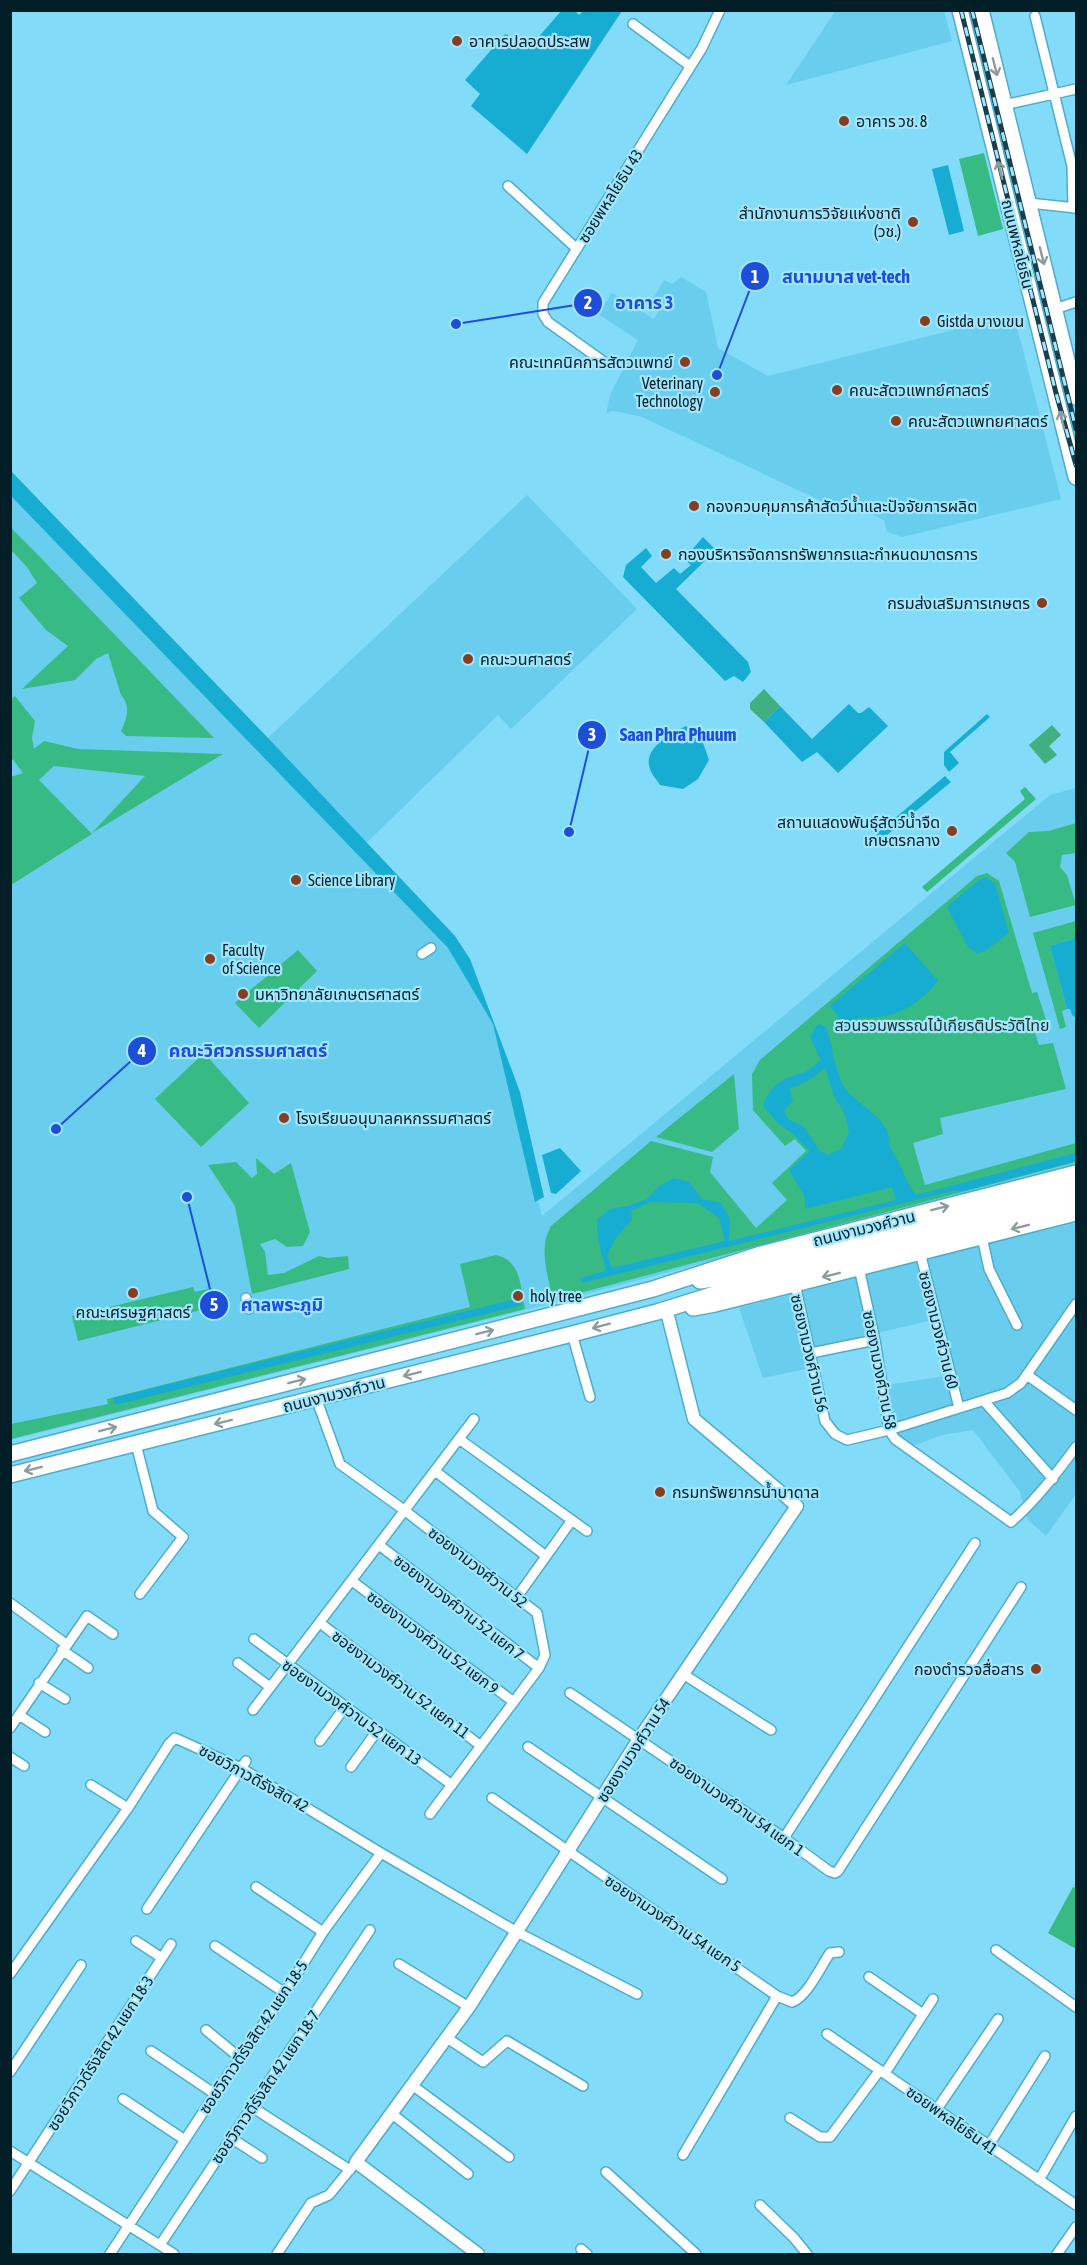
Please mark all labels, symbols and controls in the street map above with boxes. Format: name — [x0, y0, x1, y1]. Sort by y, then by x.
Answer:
place label: อาคารปลอดประสพ — [469, 32, 590, 50]
marker: อาคารปลอดประสพ — [450, 34, 464, 48]
one-way arrow — [989, 57, 1001, 76]
place label: อาคาร วช. 8 — [856, 112, 927, 130]
marker: อาคาร วช. 8 — [837, 114, 851, 128]
street label: ซอยพหลโยธิน 43 — [574, 146, 646, 246]
one-way arrow — [993, 160, 1005, 179]
street label: ถนนพหลโยธิน — [998, 197, 1038, 291]
place label: สำนักงานการวิจัยแห่งชาติ (วช.) — [739, 204, 901, 241]
marker: สำนักงานการวิจัยแห่งชาติ (วช.) — [906, 215, 920, 229]
one-way arrow — [1037, 246, 1048, 266]
callout: สนามบาส vet-tech — [740, 258, 922, 294]
text: 1 — [751, 266, 759, 287]
text: สนามบาส vet-tech — [782, 266, 910, 287]
callout: อาคาร 3 — [573, 285, 685, 321]
text: 2 — [584, 292, 592, 313]
text: อาคาร 3 — [615, 292, 673, 313]
place label: Gistda บางเขน — [937, 312, 1024, 330]
marker: Gistda บางเขน — [918, 314, 932, 328]
place label: คณะเทคนิคการสัตวแพทย์ — [509, 353, 673, 371]
marker: คณะเทคนิคการสัตวแพทย์ — [678, 355, 692, 369]
place label: Veterinary Technology — [636, 374, 703, 411]
place label: คณะสัตวแพทย์ศาสตร์ — [849, 381, 990, 399]
marker: คณะสัตวแพทย์ศาสตร์ — [830, 383, 844, 397]
marker: Veterinary Technology — [708, 385, 722, 399]
one-way arrow — [1056, 411, 1068, 430]
place label: คณะสัตวแพทยศาสตร์ — [908, 412, 1049, 430]
marker: คณะสัตวแพทยศาสตร์ — [889, 414, 903, 428]
place label: กองควบคุมการค้าสัตว์น้ำและปัจจัยการผลิต — [706, 495, 977, 516]
marker: กองควบคุมการค้าสัตว์น้ำและปัจจัยการผลิต — [687, 499, 701, 513]
place label: กองบริหารจัดการทรัพยากรและกำหนดมาตรการ — [678, 545, 978, 563]
marker: กองบริหารจัดการทรัพยากรและกำหนดมาตรการ — [659, 547, 673, 561]
place label: กรมส่งเสริมการเกษตร — [887, 594, 1030, 612]
marker: กรมส่งเสริมการเกษตร — [1035, 596, 1049, 610]
place label: คณะวนศาสตร์ — [480, 650, 572, 668]
marker: คณะวนศาสตร์ — [461, 652, 475, 666]
callout: Saan Phra Phuum — [577, 717, 748, 753]
text: 3 — [588, 724, 596, 745]
text: Saan Phra Phuum — [620, 724, 736, 745]
place label: สถานแสดงพันธุ์สัตว์น้ำจืด เกษตรกลาง — [777, 811, 940, 849]
marker: สถานแสดงพันธุ์สัตว์น้ำจืด เกษตรกลาง — [945, 824, 959, 838]
place label: Science Library — [308, 871, 396, 890]
marker: Science Library — [289, 873, 303, 887]
place label: Faculty of Science — [222, 941, 281, 977]
marker: Faculty of Science — [203, 952, 217, 966]
place label: มหาวิทยาลัยเกษตรศาสตร์ — [255, 985, 420, 1003]
marker: มหาวิทยาลัยเกษตรศาสตร์ — [236, 987, 250, 1001]
park label: สวนรวมพรรณไม้เกียรติประวัติไทย — [834, 1016, 1050, 1034]
callout: คณะวิศวกรรมศาสตร์ — [127, 1033, 339, 1069]
text: 4 — [137, 1040, 146, 1061]
text: คณะวิศวกรรมศาสตร์ — [169, 1040, 327, 1061]
place label: โรงเรียนอนุบาลคหกรรมศาสตร์ — [296, 1109, 492, 1128]
marker: โรงเรียนอนุบาลคหกรรมศาสตร์ — [277, 1111, 291, 1125]
one-way arrow — [930, 1202, 949, 1214]
street label: ถนนงามวงศ์วาน — [811, 1207, 917, 1249]
one-way arrow — [1011, 1222, 1030, 1233]
street label: ซอยงามวงศ์วาน 60 — [916, 1269, 962, 1391]
one-way arrow — [822, 1270, 841, 1281]
marker: คณะเศรษฐศาสตร์ — [126, 1286, 140, 1300]
callout: ศาลพระภูมิ — [199, 1287, 335, 1323]
place label: holy tree — [530, 1287, 582, 1306]
marker: holy tree — [511, 1289, 525, 1303]
street label: ซอยงามวงศ์วาน 56 — [788, 1292, 832, 1414]
text: 5 — [210, 1294, 218, 1315]
text: ศาลพระภูมิ — [241, 1294, 323, 1316]
place label: คณะเศรษฐศาสตร์ — [76, 1303, 191, 1321]
street label: ซอยงามวงศ์วาน 58 — [860, 1309, 900, 1431]
one-way arrow — [591, 1321, 610, 1333]
one-way arrow — [476, 1325, 495, 1337]
one-way arrow — [402, 1369, 421, 1381]
street label: ถนนงามวงศ์วาน — [281, 1373, 387, 1415]
one-way arrow — [287, 1374, 306, 1386]
one-way arrow — [213, 1417, 232, 1429]
one-way arrow — [98, 1423, 117, 1435]
one-way arrow — [24, 1464, 43, 1476]
place label: กรมทรัพยากรน้ำบาดาล — [672, 1481, 819, 1501]
marker: กรมทรัพยากรน้ำบาดาล — [653, 1485, 667, 1499]
street label: ซอยงามวงศ์วาน 52 — [425, 1523, 531, 1611]
street label: ซอยงามวงศ์วาน 52 แยก 7 — [390, 1551, 528, 1663]
street label: ซอยงามวงศ์วาน 52 แยก 9 — [364, 1587, 502, 1697]
street label: ซอยงามวงศ์วาน 52 แยก 11 — [329, 1626, 473, 1742]
street label: ซอยงามวงศ์วาน 52 แยก 13 — [279, 1655, 425, 1769]
place label: กองตำรวจสื่อสาร — [914, 1658, 1024, 1678]
marker: กองตำรวจสื่อสาร — [1029, 1662, 1043, 1676]
street label: ซอยงามวงศ์วาน 54 — [593, 1695, 673, 1805]
street label: ซอยวิภาวดีรังสิต 42 — [196, 1740, 312, 1816]
street label: ซอยงามวงศ์วาน 54 แยก 1 — [666, 1753, 808, 1859]
street label: ซอยงามวงศ์วาน 54 แยก 5 — [602, 1871, 744, 1975]
street label: ซอยวิภาวดีรังสิต 42 แยก 18-5 — [195, 1957, 311, 2117]
street label: ซอยวิภาวดีรังสิต 42 แยก 18-3 — [43, 1972, 157, 2134]
street label: ซอยวิภาวดีรังสิต 42 แยก 18-7 — [207, 2007, 323, 2167]
street label: ซอยพหลโยธิน 41 — [903, 2082, 1001, 2158]

